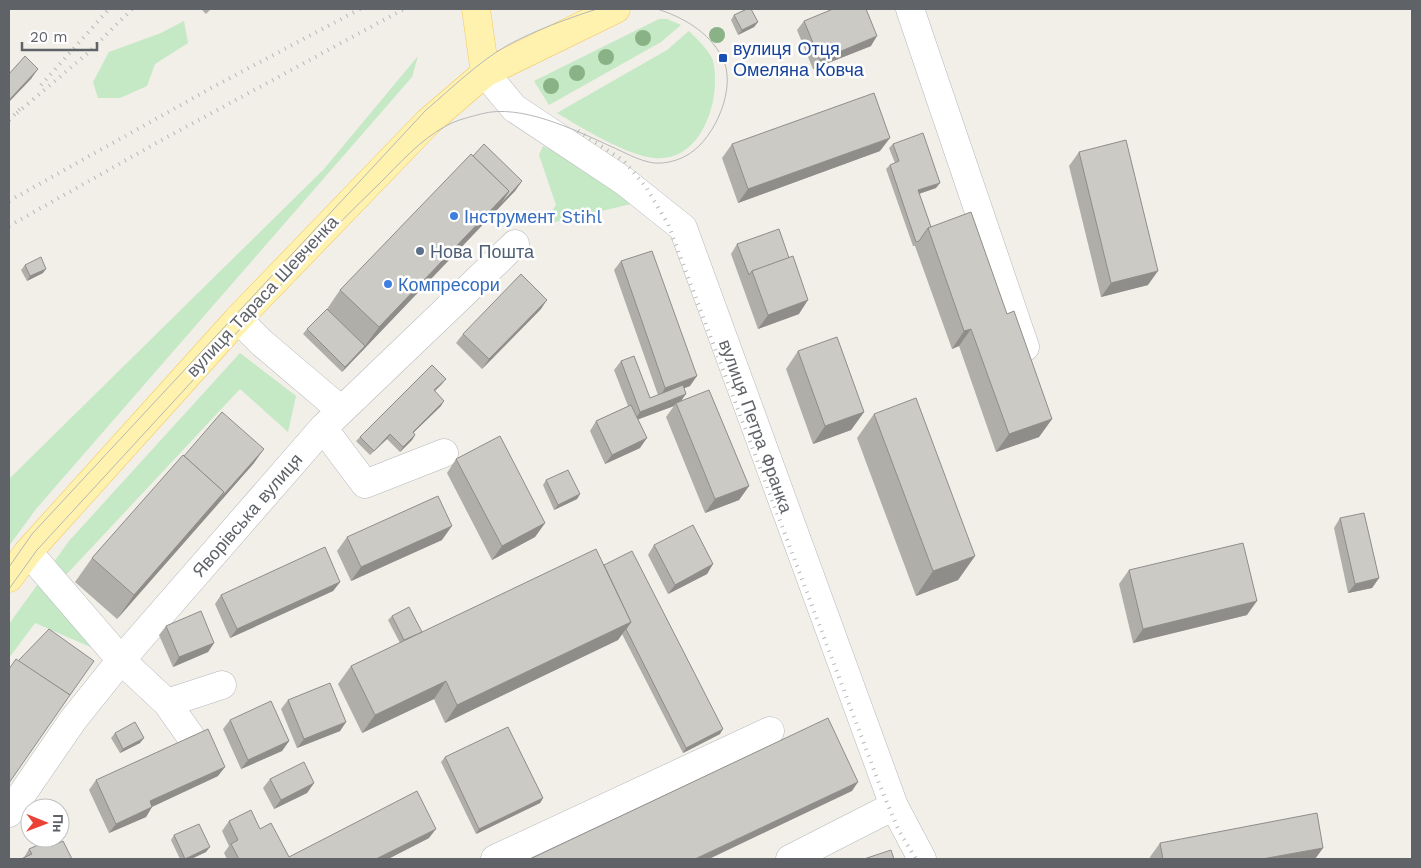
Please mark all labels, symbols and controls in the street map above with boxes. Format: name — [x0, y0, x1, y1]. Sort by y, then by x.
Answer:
scale bar — [22, 20, 98, 52]
text: 20 m — [30, 28, 68, 46]
place label: вулиця Отця Омеляна Ковча — [733, 38, 865, 80]
marker: вулиця Отця Омеляна Ковча — [717, 52, 729, 64]
place label: Інструмент Stihl — [464, 206, 603, 227]
street label: вулиця Тараса Шевченка — [182, 210, 343, 381]
marker: Інструмент Stihl — [448, 210, 460, 222]
place label: Нова Пошта — [430, 241, 535, 262]
marker: Нова Пошта — [414, 245, 426, 257]
place label: Компресори — [398, 274, 500, 295]
marker: Компресори — [382, 278, 394, 290]
street label: вулиця Петра Франка — [715, 336, 798, 517]
street label: Яворівська вулиця — [188, 449, 306, 581]
north arrow — [20, 798, 70, 848]
text: Пн — [50, 814, 66, 833]

